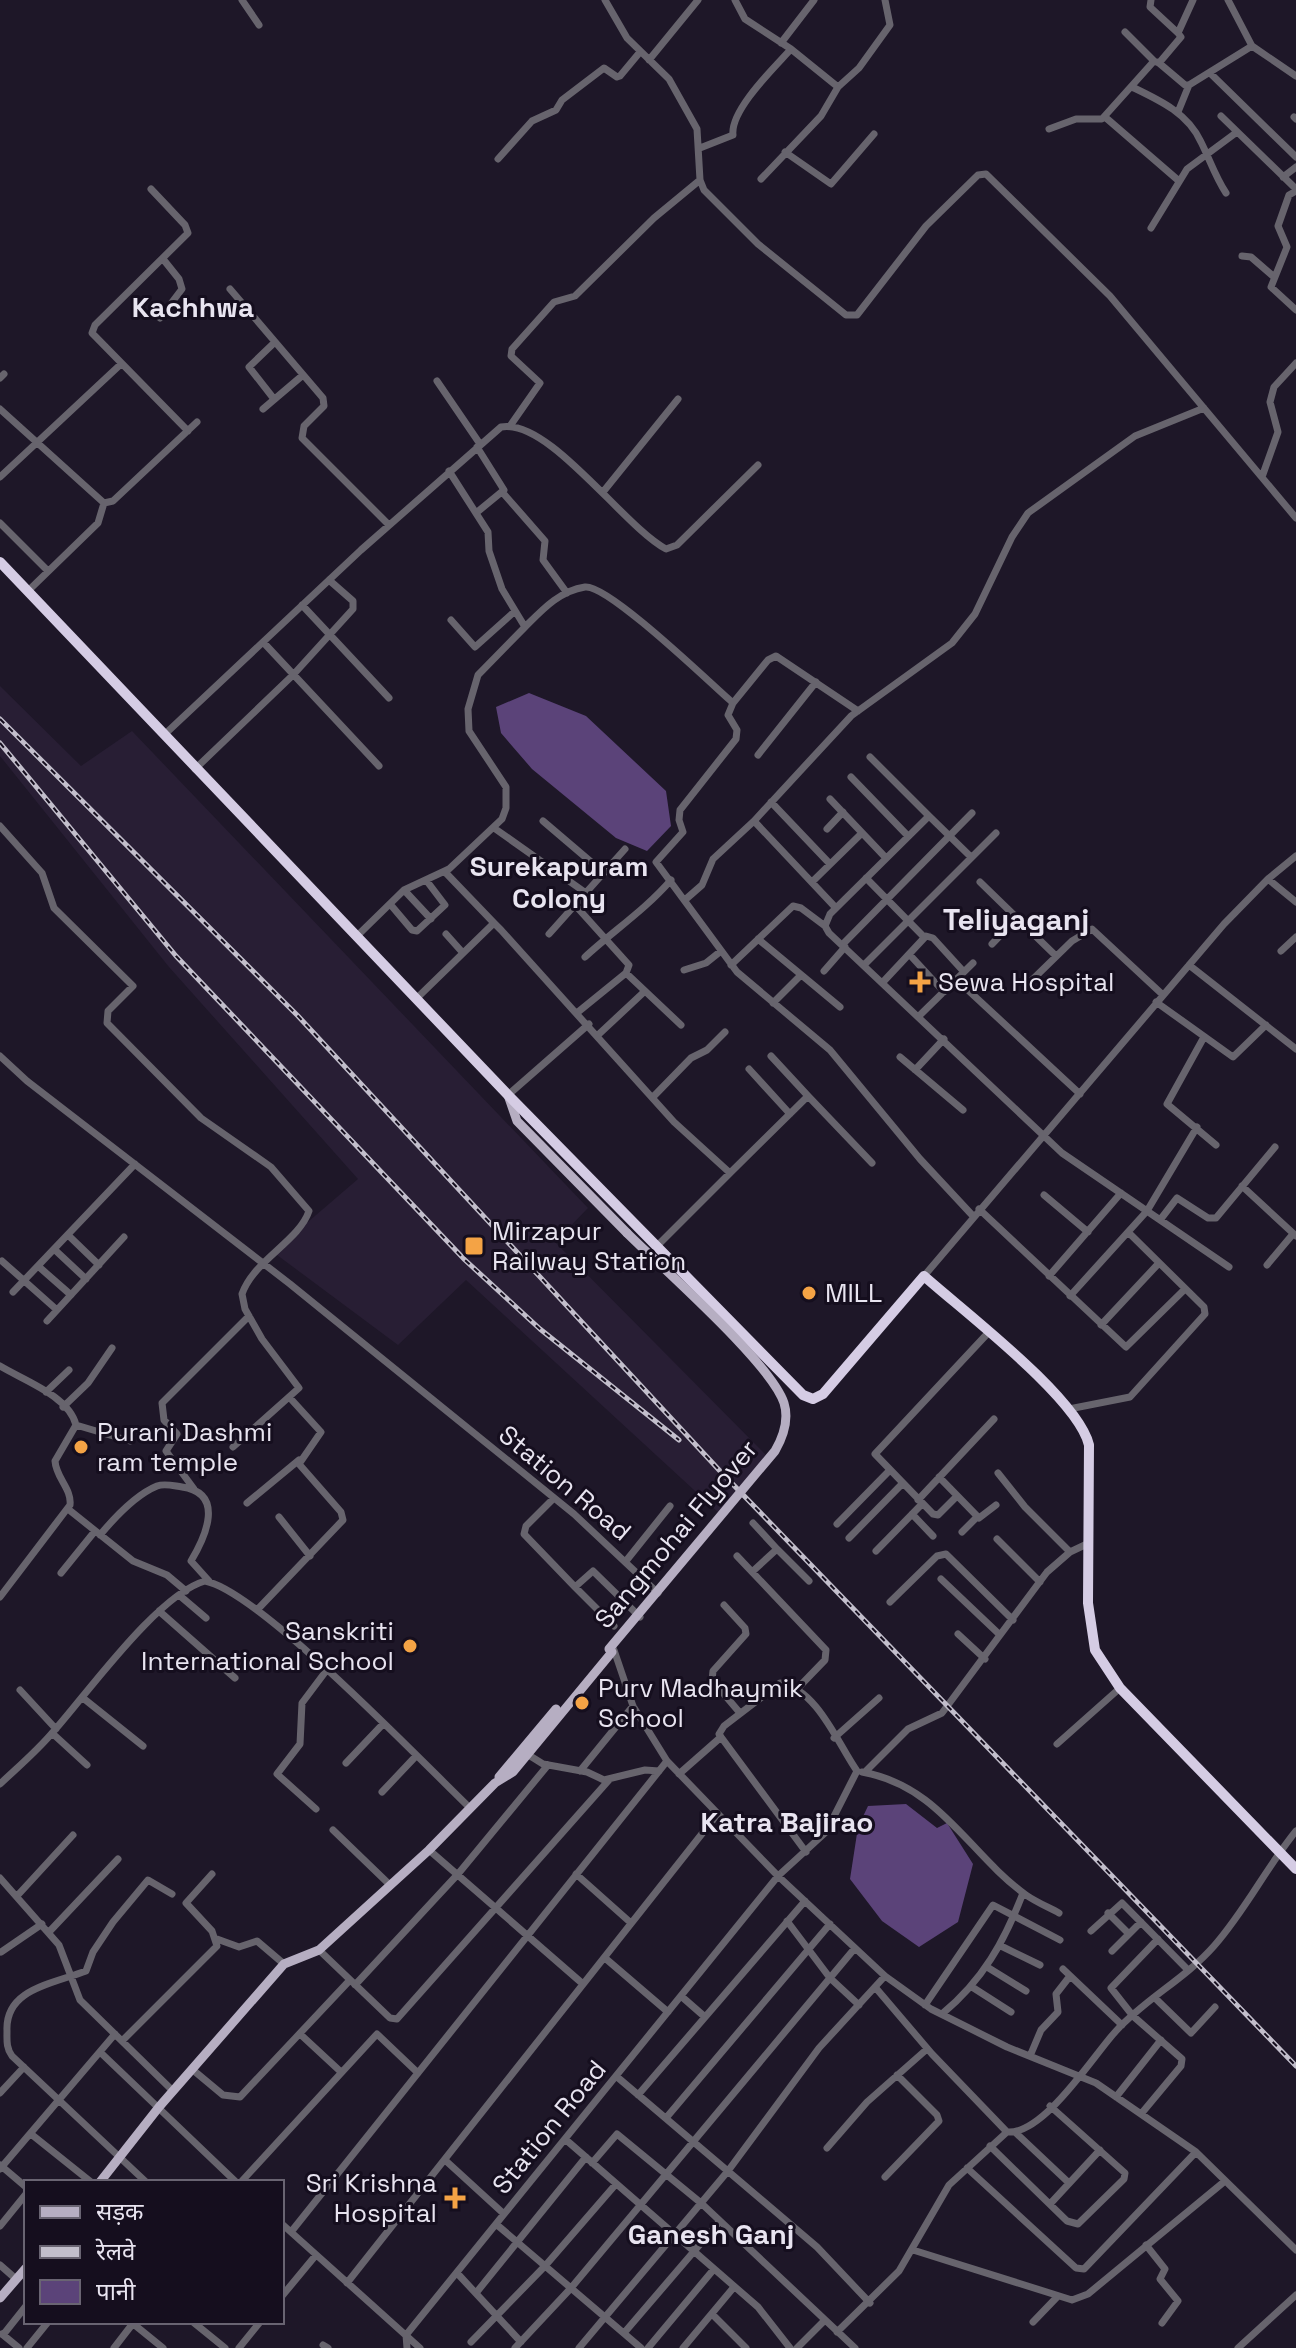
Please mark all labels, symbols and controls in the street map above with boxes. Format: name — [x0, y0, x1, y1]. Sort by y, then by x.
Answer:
district label: Kachhwa — [132, 289, 254, 325]
district label: Surekapuram Colony — [470, 848, 648, 916]
district label: Teliyaganj — [943, 900, 1089, 939]
place label: Sewa Hospital — [938, 965, 1114, 999]
marker: Sewa Hospital — [909, 971, 931, 993]
place label: Mirzapur Railway Station — [492, 1214, 686, 1278]
marker: Mirzapur Railway Station — [463, 1235, 485, 1257]
place label: MILL — [825, 1276, 882, 1310]
marker: MILL — [800, 1284, 818, 1302]
place label: Purani Dashmi ram temple — [97, 1415, 272, 1479]
street label: Station Road — [492, 1418, 638, 1548]
street label: Sangmohai Flyover — [587, 1433, 765, 1635]
marker: Purani Dashmi ram temple — [72, 1438, 90, 1456]
place label: Sanskriti International School — [141, 1614, 394, 1678]
marker: Sanskriti International School — [401, 1637, 419, 1655]
place label: Purv Madhaymik School — [598, 1671, 803, 1735]
marker: Purv Madhaymik School — [573, 1694, 591, 1712]
district label: Katra Bajirao — [700, 1804, 874, 1840]
street label: Station Road — [485, 2053, 613, 2201]
place label: Sri Krishna Hospital — [306, 2166, 437, 2230]
legend — [24, 2180, 284, 2324]
marker: Sri Krishna Hospital — [444, 2187, 466, 2209]
text: सड़क — [96, 2196, 144, 2227]
district label: Ganesh Ganj — [628, 2216, 794, 2252]
text: रेलवे — [95, 2236, 136, 2267]
text: पानी — [96, 2276, 136, 2307]

